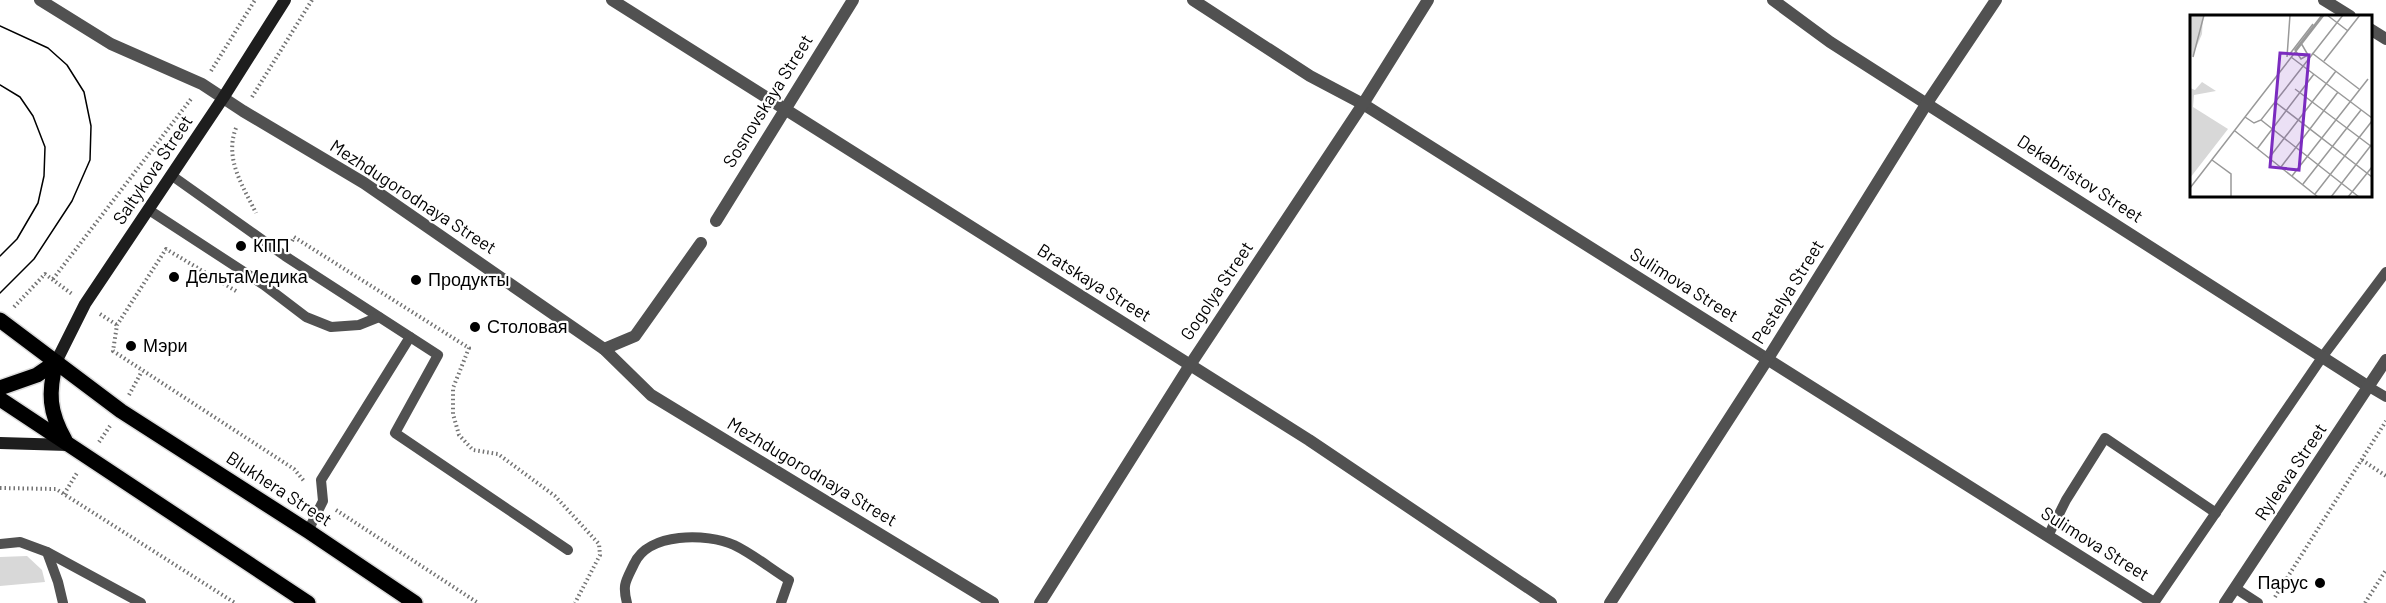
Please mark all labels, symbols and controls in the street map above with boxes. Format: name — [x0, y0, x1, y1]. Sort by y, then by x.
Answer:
inset map — [2190, 15, 2371, 196]
street label: Sosnovskaya Street — [717, 30, 817, 171]
street label: Saltykova Street — [108, 111, 197, 228]
street label: Dekabristov Street — [2014, 129, 2148, 227]
street label: Mezhdugorodnaya Street — [326, 134, 501, 258]
place label: КПП — [253, 234, 289, 256]
street label: Pestelya Street — [1746, 235, 1828, 348]
street label: Gogolya Street — [1175, 237, 1257, 344]
street label: Bratskaya Street — [1034, 238, 1156, 326]
marker: КПП — [234, 239, 248, 253]
street label: Sulimova Street — [1626, 242, 1743, 326]
place label: ДельтаМедика — [186, 265, 309, 287]
place label: Продукты — [428, 268, 509, 290]
marker: ДельтаМедика — [167, 270, 181, 284]
marker: Продукты — [409, 273, 423, 287]
place label: Столовая — [487, 315, 568, 337]
marker: Столовая — [468, 320, 482, 334]
place label: Мэри — [143, 334, 187, 356]
marker: Мэри — [124, 339, 138, 353]
street label: Mezhdugorodnaya Street — [724, 412, 901, 531]
street label: Ryleeva Street — [2250, 419, 2331, 524]
street label: Blukhera Street — [223, 446, 337, 531]
street label: Sulimova Street — [2037, 501, 2154, 585]
place label: Парус — [2257, 571, 2308, 593]
marker: Парус — [2313, 576, 2327, 590]

